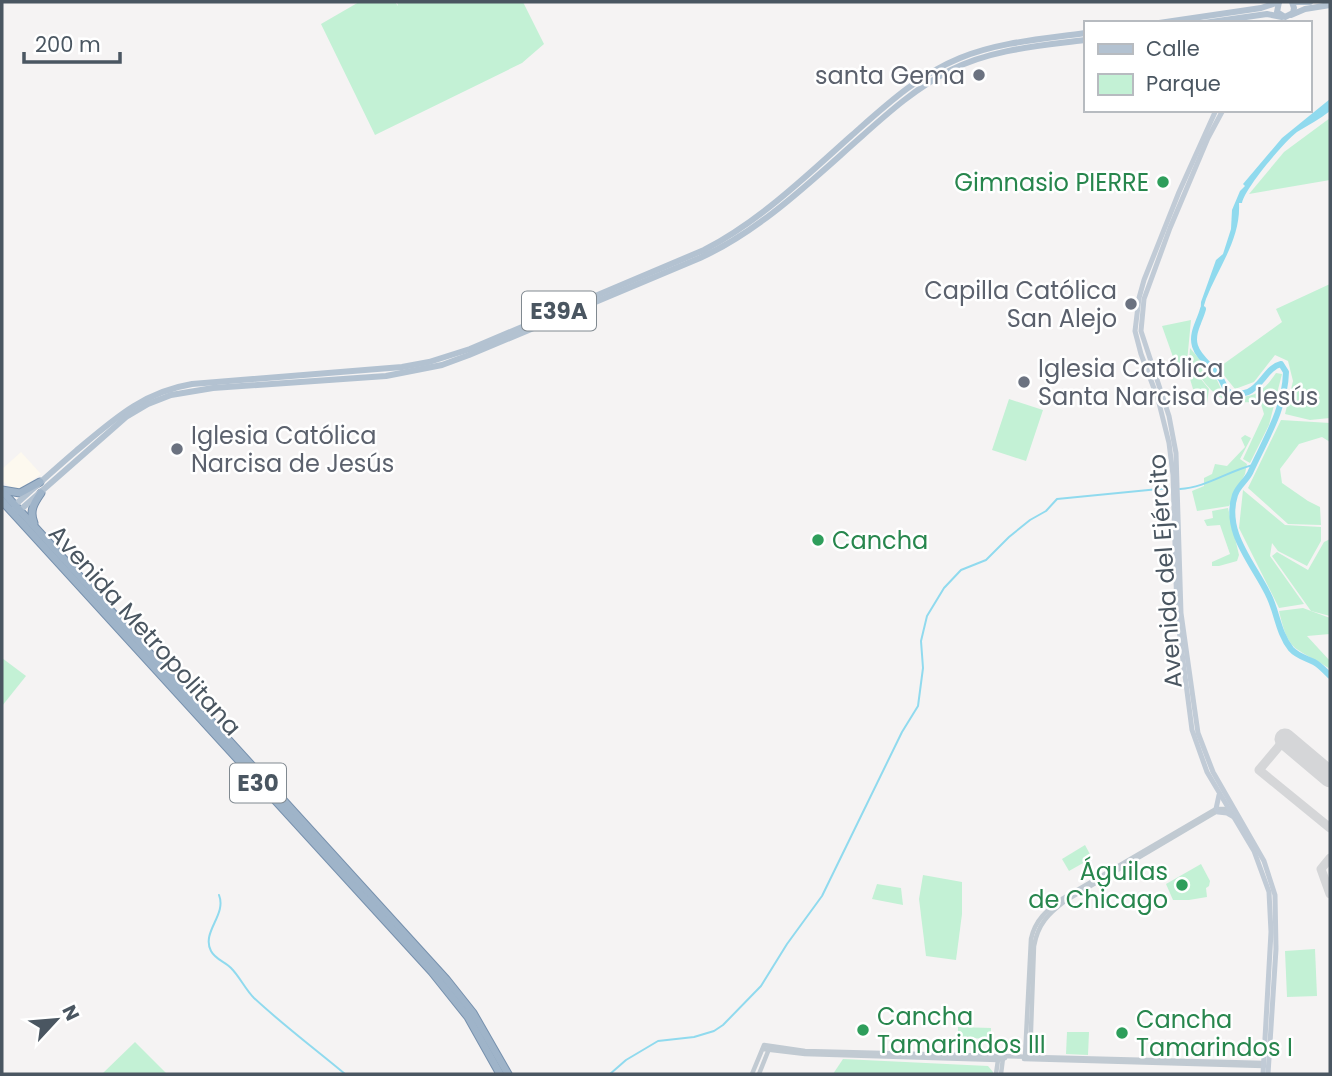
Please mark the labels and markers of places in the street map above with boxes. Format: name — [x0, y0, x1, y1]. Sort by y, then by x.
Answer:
place label: santa Gema — [815, 59, 965, 92]
marker: santa Gema — [971, 67, 987, 83]
place label: Gimnasio PIERRE — [954, 166, 1149, 199]
marker: Gimnasio PIERRE — [1155, 174, 1171, 190]
place label: Capilla Católica San Alejo — [924, 274, 1117, 335]
marker: Capilla Católica San Alejo — [1123, 296, 1139, 312]
place label: Iglesia Católica Santa Narcisa de Jesús — [1038, 352, 1318, 413]
marker: Iglesia Católica Santa Narcisa de Jesús — [1016, 374, 1032, 390]
place label: Iglesia Católica Narcisa de Jesús — [191, 419, 394, 480]
marker: Iglesia Católica Narcisa de Jesús — [169, 441, 185, 457]
place label: Cancha — [832, 524, 928, 557]
marker: Cancha — [810, 532, 826, 548]
place label: Águilas de Chicago — [1028, 855, 1168, 916]
marker: Águilas de Chicago — [1174, 877, 1190, 893]
place label: Cancha Tamarindos III — [877, 1000, 1046, 1061]
place label: Cancha Tamarindos I — [1136, 1003, 1293, 1064]
marker: Cancha Tamarindos III — [855, 1022, 871, 1038]
marker: Cancha Tamarindos I — [1114, 1025, 1130, 1041]

